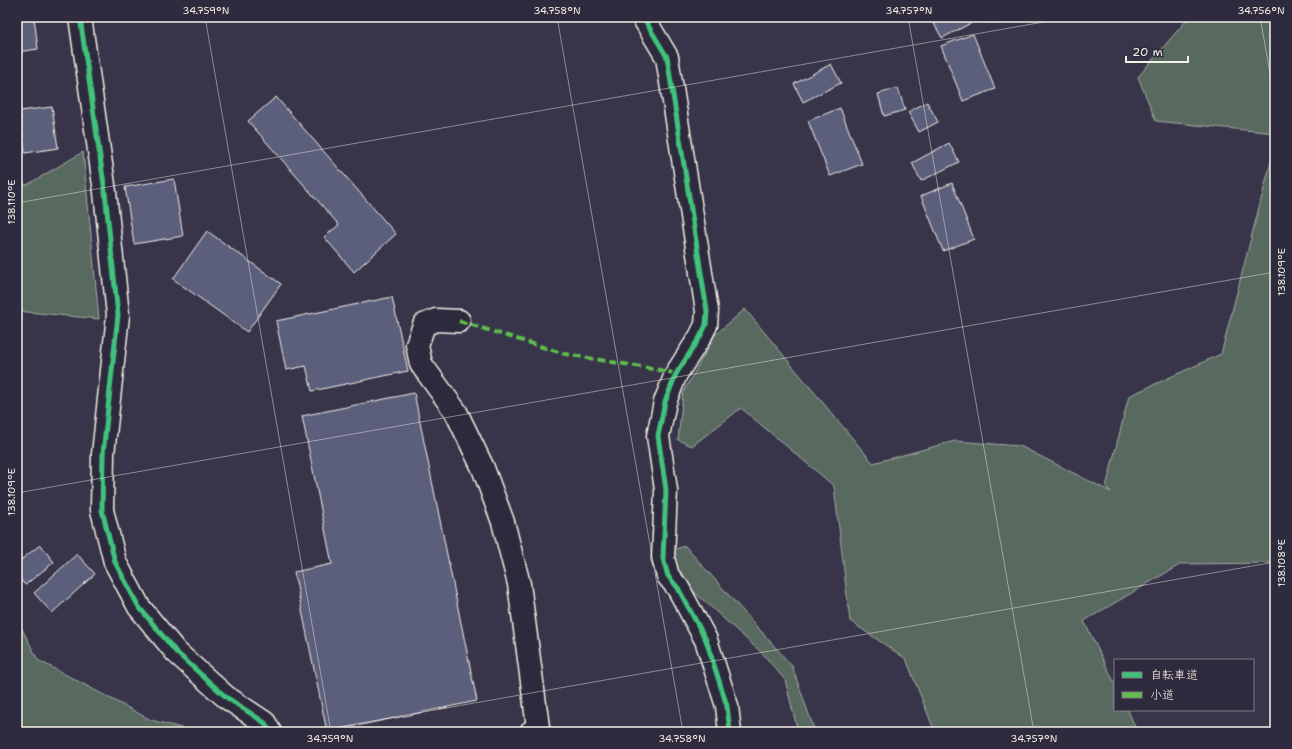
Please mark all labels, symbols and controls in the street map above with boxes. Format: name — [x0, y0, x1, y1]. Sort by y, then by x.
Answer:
text: 34.759°N — [183, 4, 229, 17]
text: 34.758°N — [533, 4, 581, 17]
text: 34.757°N — [886, 4, 932, 17]
text: 34.756°N — [1237, 4, 1285, 17]
scale bar — [1126, 38, 1188, 64]
text: 20 m — [1132, 44, 1163, 60]
text: 138.110°E — [5, 179, 18, 225]
text: 138.109°E — [1275, 248, 1288, 296]
text: 138.109°E — [5, 468, 18, 516]
text: 138.108°E — [1275, 539, 1288, 587]
legend — [1114, 659, 1254, 711]
text: 自転車道 — [1150, 667, 1198, 683]
text: 小道 — [1150, 687, 1174, 703]
text: 34.759°N — [307, 732, 353, 745]
text: 34.758°N — [658, 732, 706, 745]
text: 34.757°N — [1011, 732, 1057, 745]

